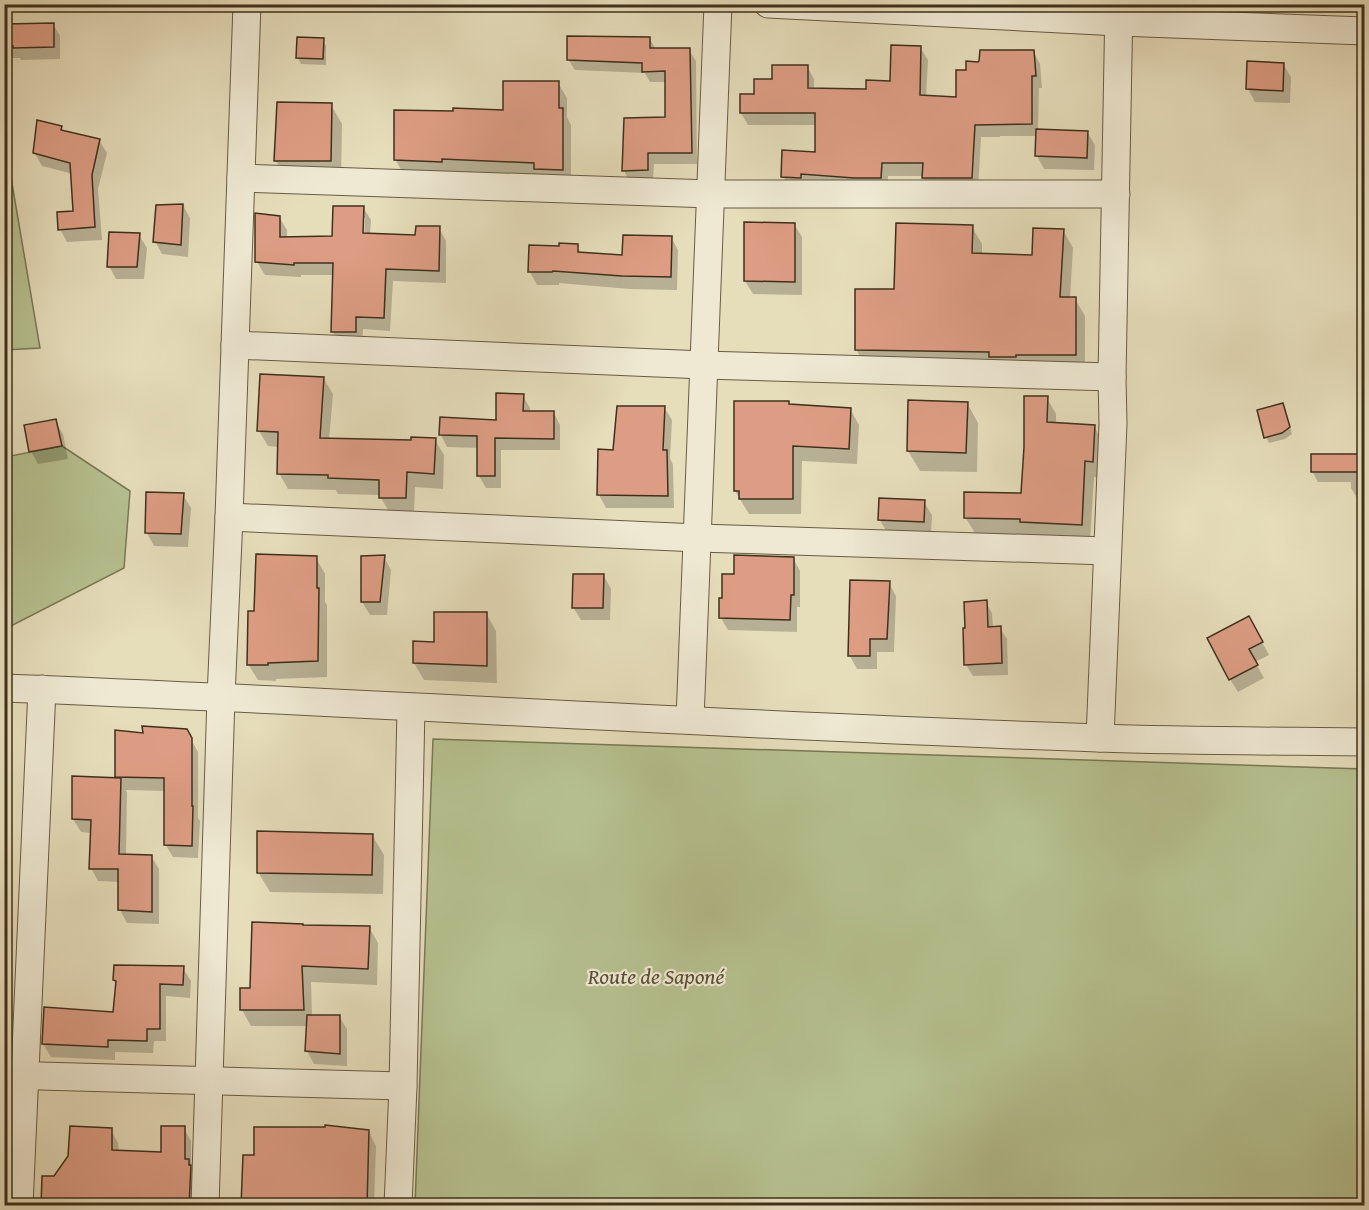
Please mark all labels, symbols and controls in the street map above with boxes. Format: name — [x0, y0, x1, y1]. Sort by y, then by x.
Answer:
park label: Route de Saponé — [587, 960, 725, 992]

